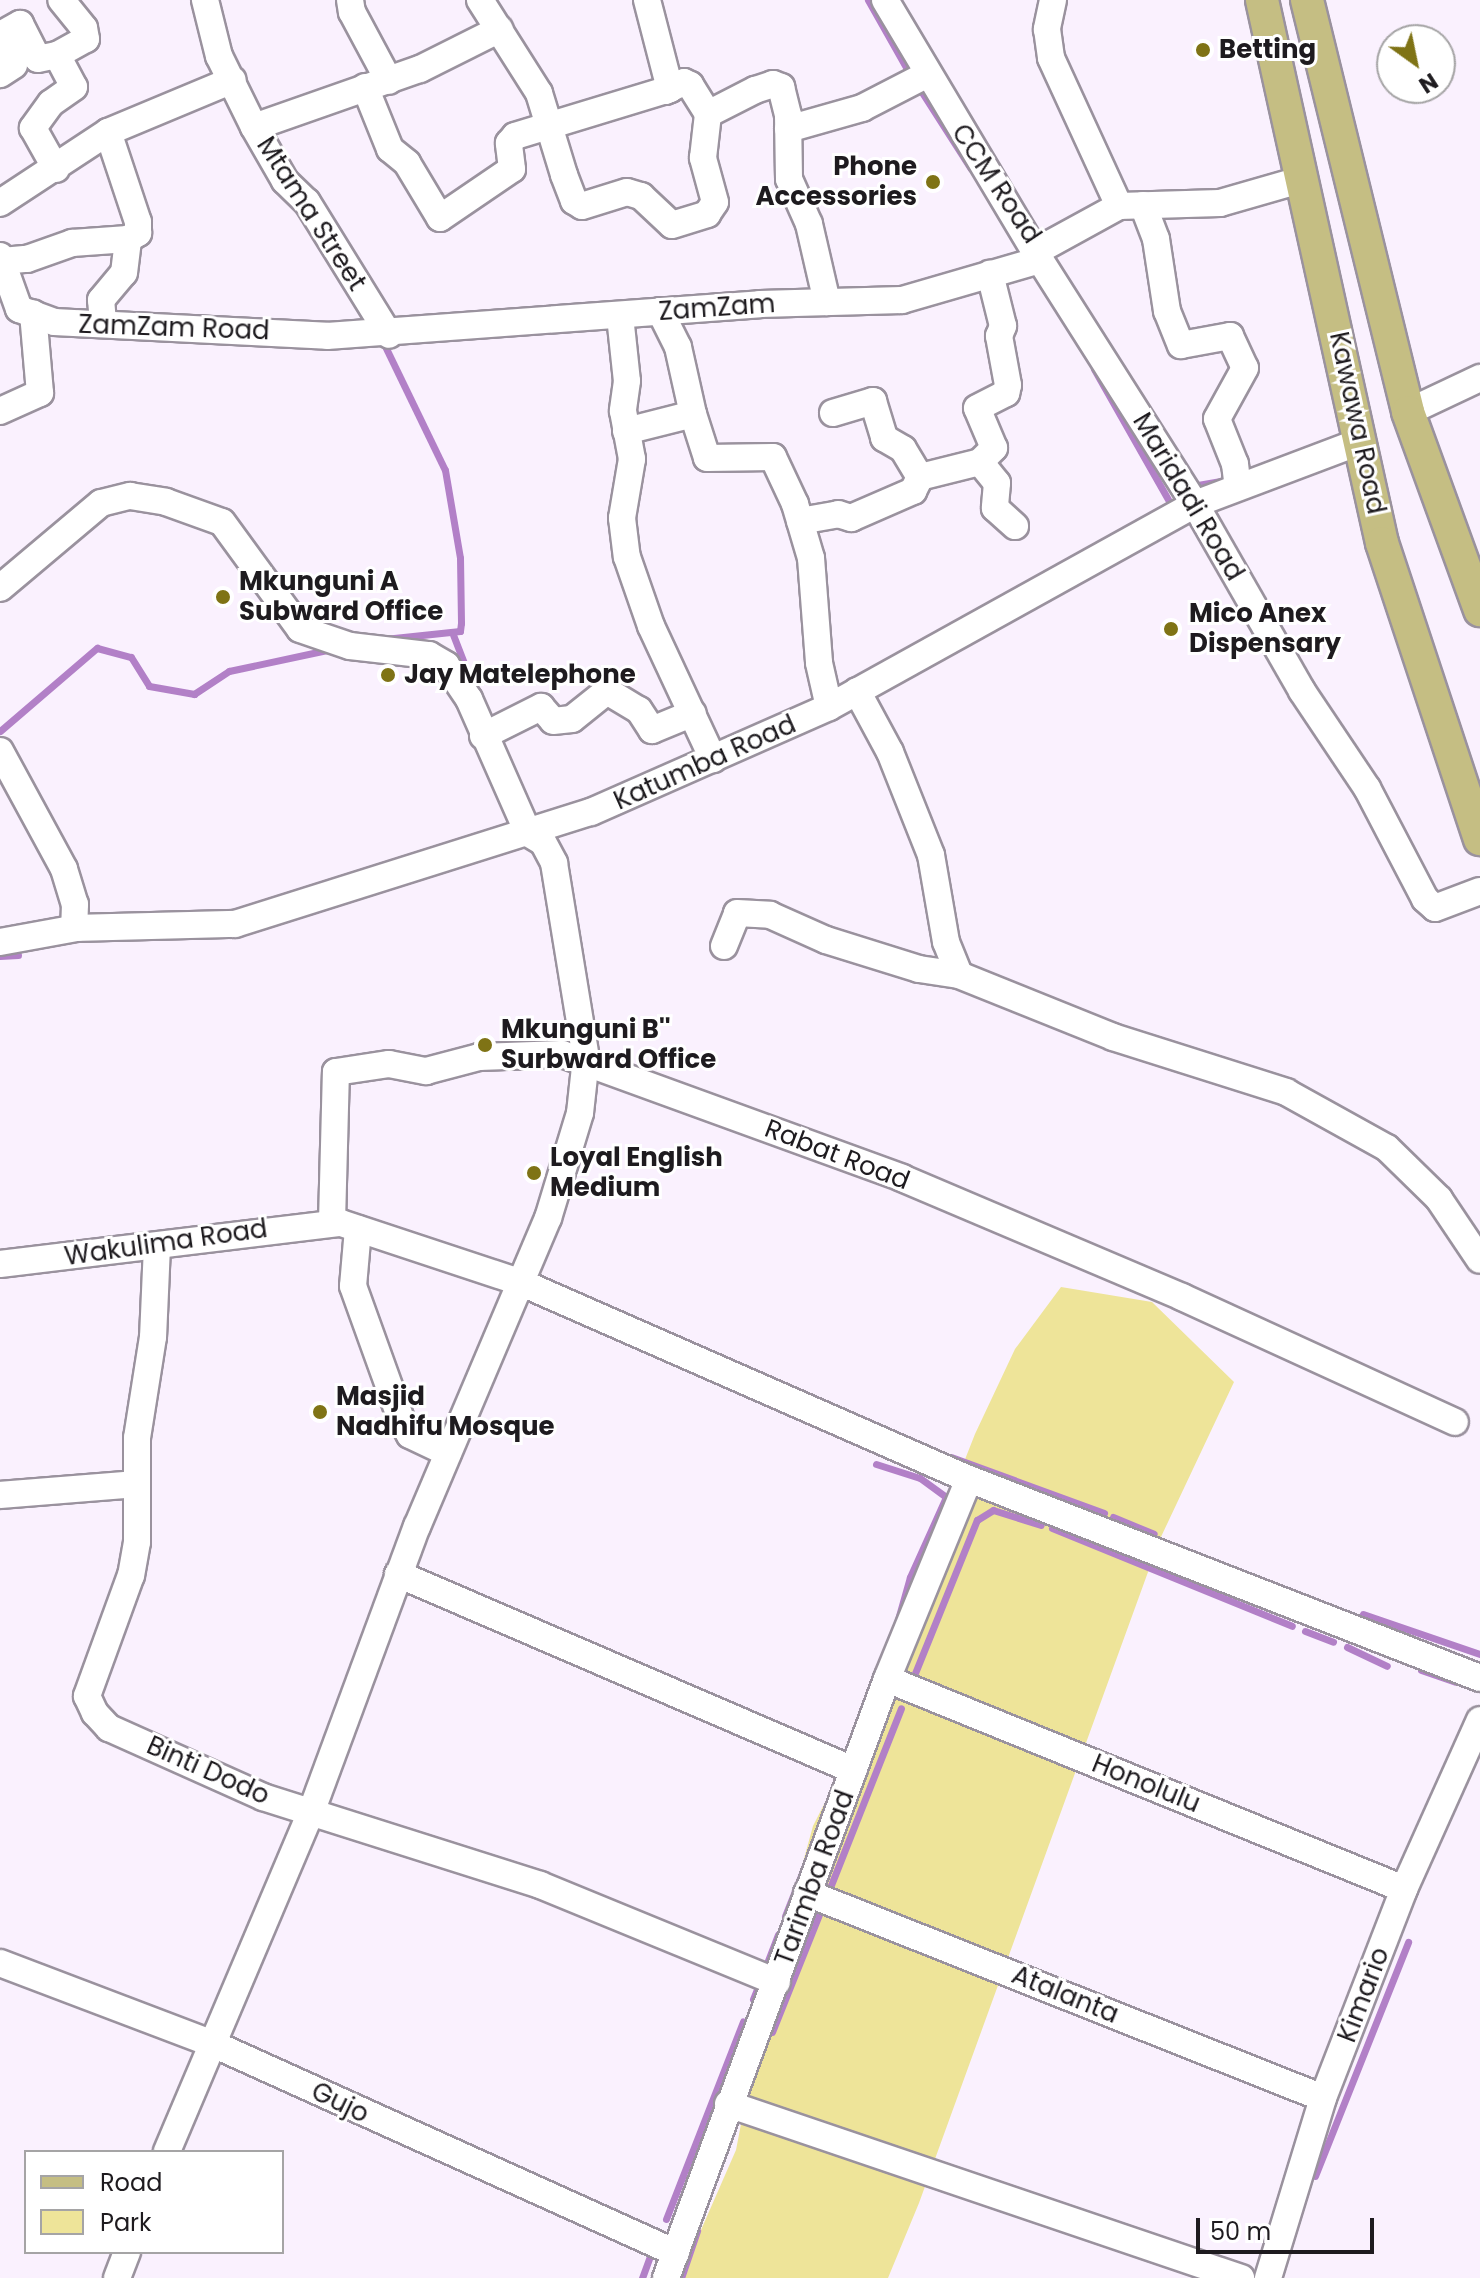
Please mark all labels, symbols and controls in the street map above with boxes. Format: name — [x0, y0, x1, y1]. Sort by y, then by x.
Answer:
north arrow — [1376, 24, 1456, 104]
place label: Betting — [1219, 34, 1316, 66]
marker: Betting — [1194, 41, 1212, 59]
text: N — [1413, 65, 1444, 100]
street label: CCM Road — [945, 118, 1047, 250]
street label: Mtama Street — [250, 131, 372, 297]
place label: Phone Accessories — [755, 151, 917, 212]
marker: Phone Accessories — [924, 173, 942, 191]
street label: ZamZam — [658, 288, 776, 328]
street label: ZamZam Road — [78, 309, 270, 347]
street label: Kawawa Road — [1322, 329, 1392, 517]
street label: Maridadi Road — [1126, 408, 1250, 586]
place label: Mkunguni A Subward Office — [239, 566, 443, 628]
marker: Mkunguni A Subward Office — [214, 588, 232, 606]
place label: Mico Anex Dispensary — [1189, 598, 1341, 660]
marker: Mico Anex Dispensary — [1160, 618, 1182, 640]
place label: Jay Matelephone — [404, 659, 636, 691]
marker: Jay Matelephone — [379, 666, 397, 684]
street label: Katumba Road — [609, 709, 801, 817]
place label: Mkunguni B'' Surbward Office — [501, 1014, 716, 1076]
marker: Mkunguni B'' Surbward Office — [476, 1036, 494, 1054]
street label: Rabat Road — [760, 1113, 914, 1197]
place label: Loyal English Medium — [550, 1142, 723, 1204]
marker: Loyal English Medium — [525, 1164, 543, 1182]
street label: Wakulima Road — [62, 1213, 270, 1273]
place label: Masjid Nadhifu Mosque — [336, 1381, 555, 1442]
marker: Masjid Nadhifu Mosque — [311, 1403, 329, 1421]
street label: Binti Dodo — [142, 1730, 274, 1812]
street label: Honolulu — [1087, 1748, 1205, 1820]
street label: Tarimba Road — [769, 1786, 861, 1970]
street label: Kimario — [1332, 1943, 1396, 2047]
street label: Atalanta — [1007, 1960, 1123, 2030]
street label: Gujo — [306, 2076, 374, 2130]
legend — [24, 2150, 284, 2254]
text: Road — [100, 2166, 162, 2199]
scale bar — [1200, 2202, 1378, 2252]
text: Park — [100, 2206, 151, 2239]
text: 50 m — [1210, 2215, 1271, 2248]

